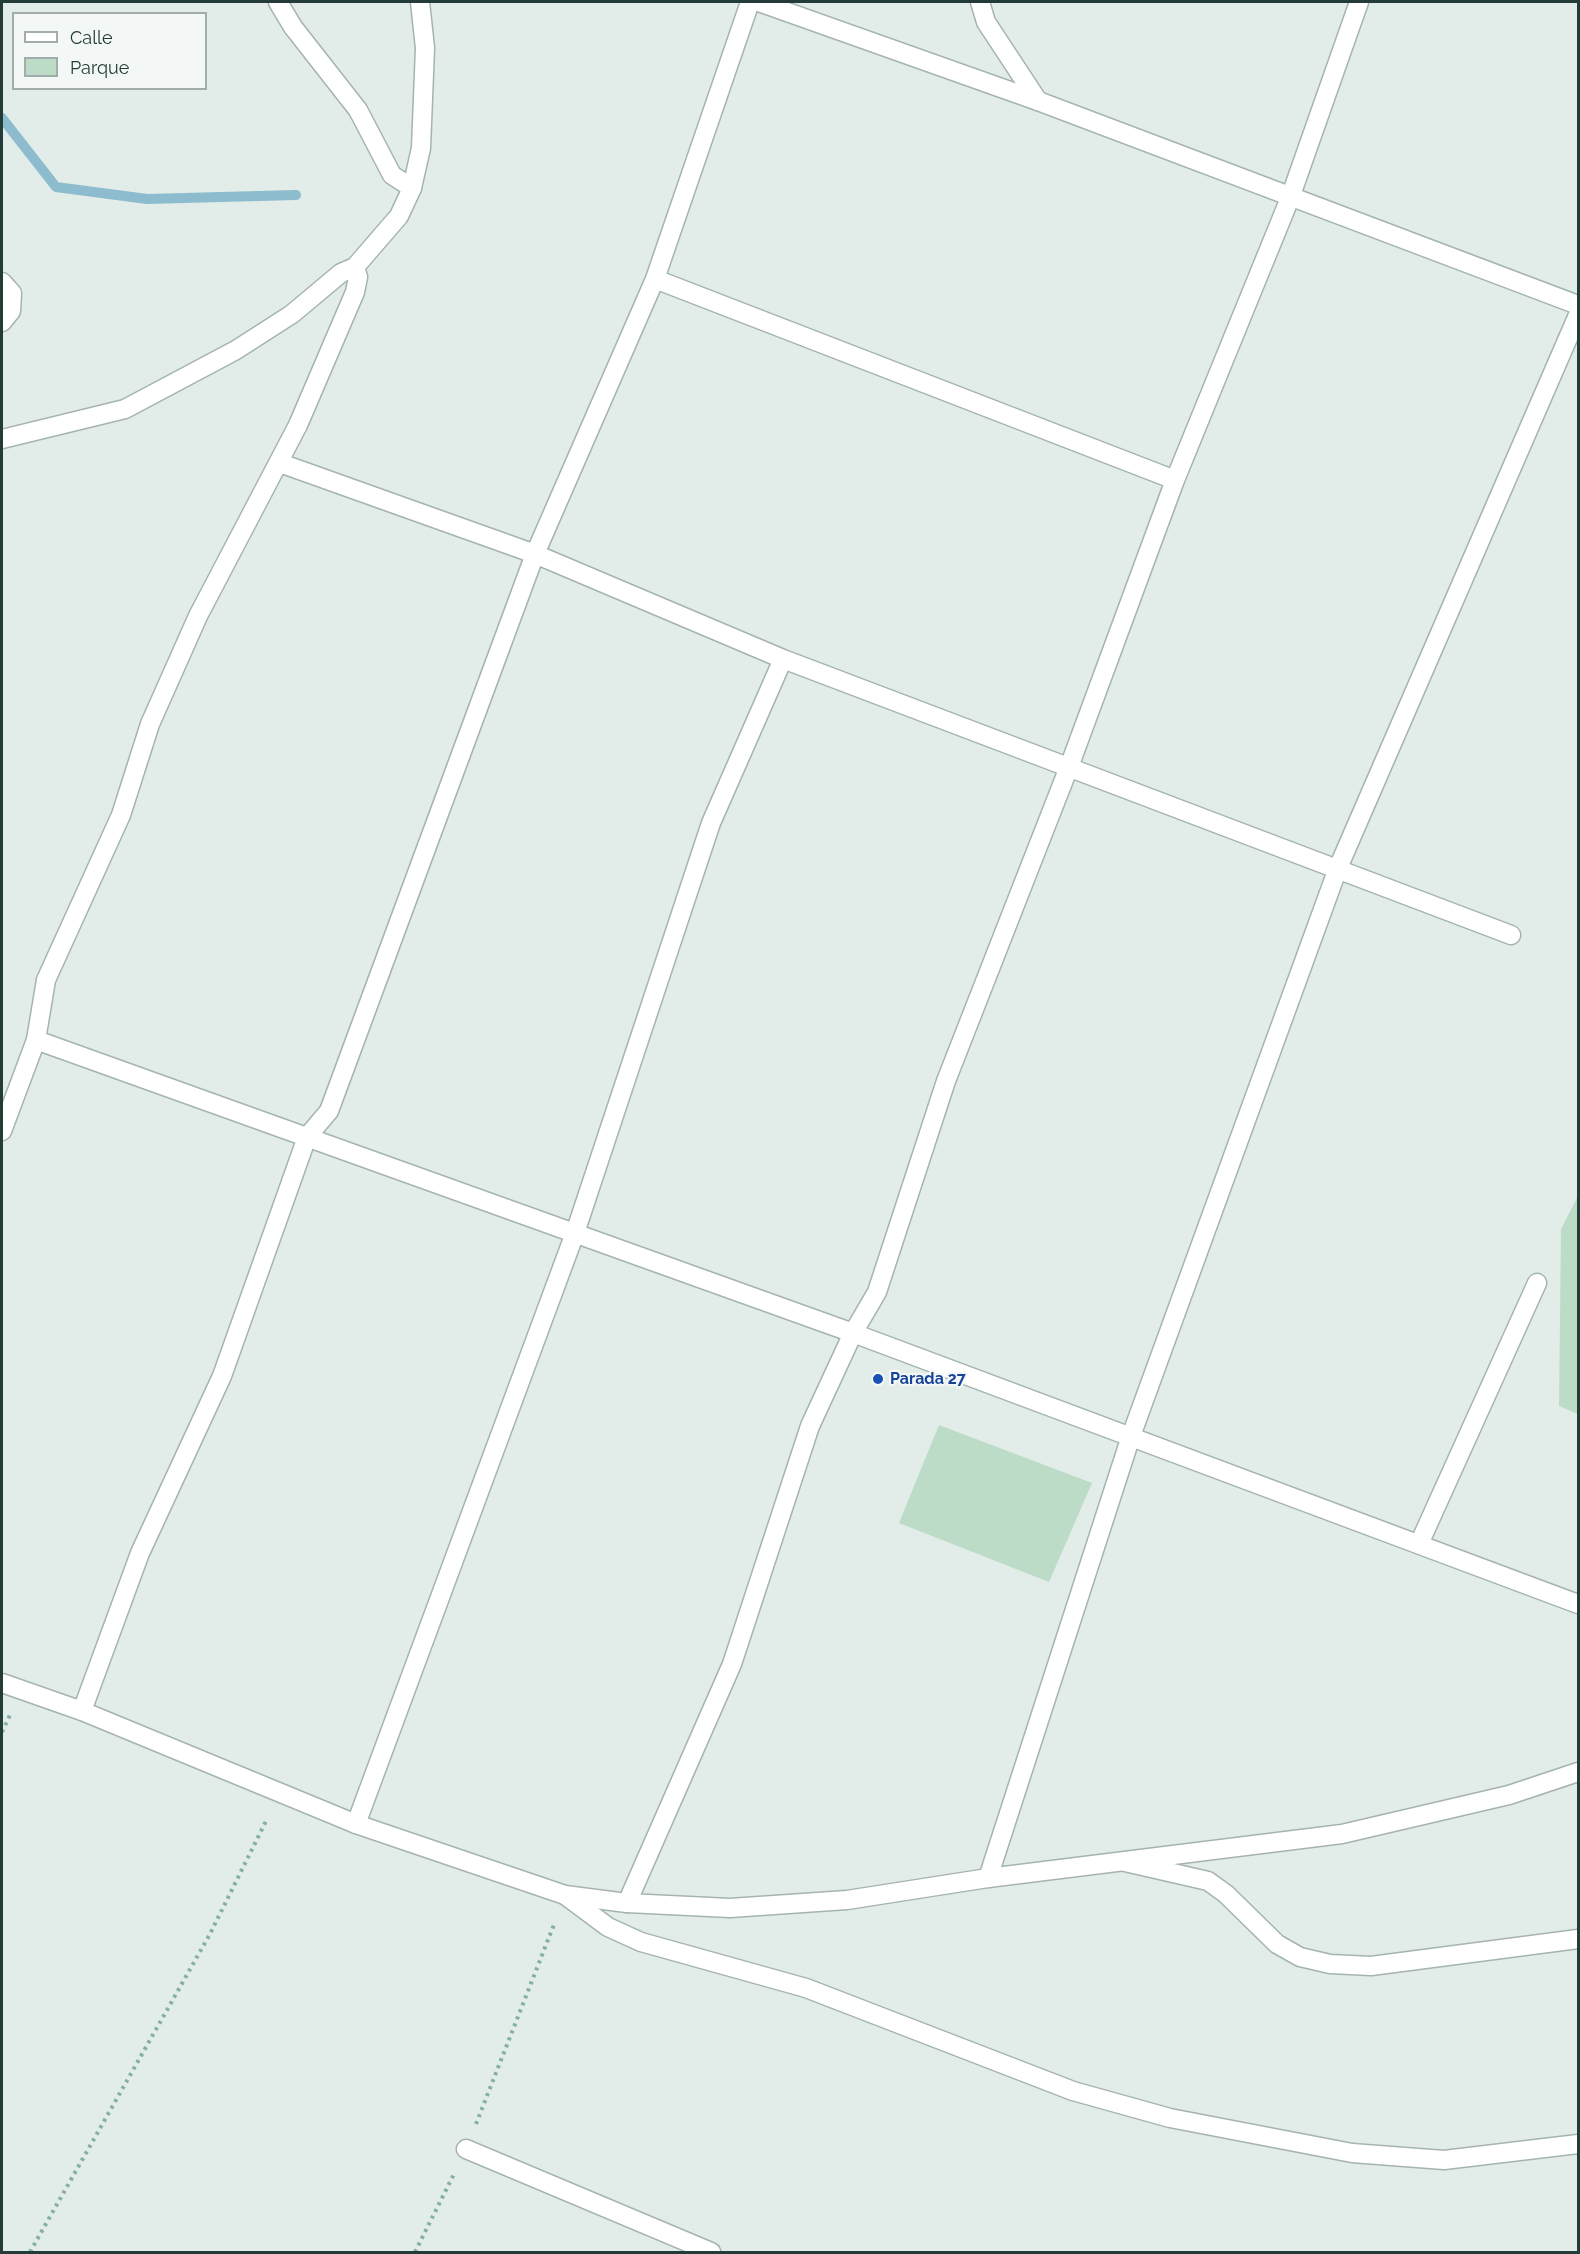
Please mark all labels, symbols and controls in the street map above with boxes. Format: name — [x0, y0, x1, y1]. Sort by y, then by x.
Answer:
legend — [12, 12, 207, 90]
text: Calle — [70, 27, 113, 48]
text: Parque — [70, 57, 129, 78]
place label: Parada 27 — [890, 1369, 966, 1389]
marker: Parada 27 — [871, 1372, 885, 1386]

